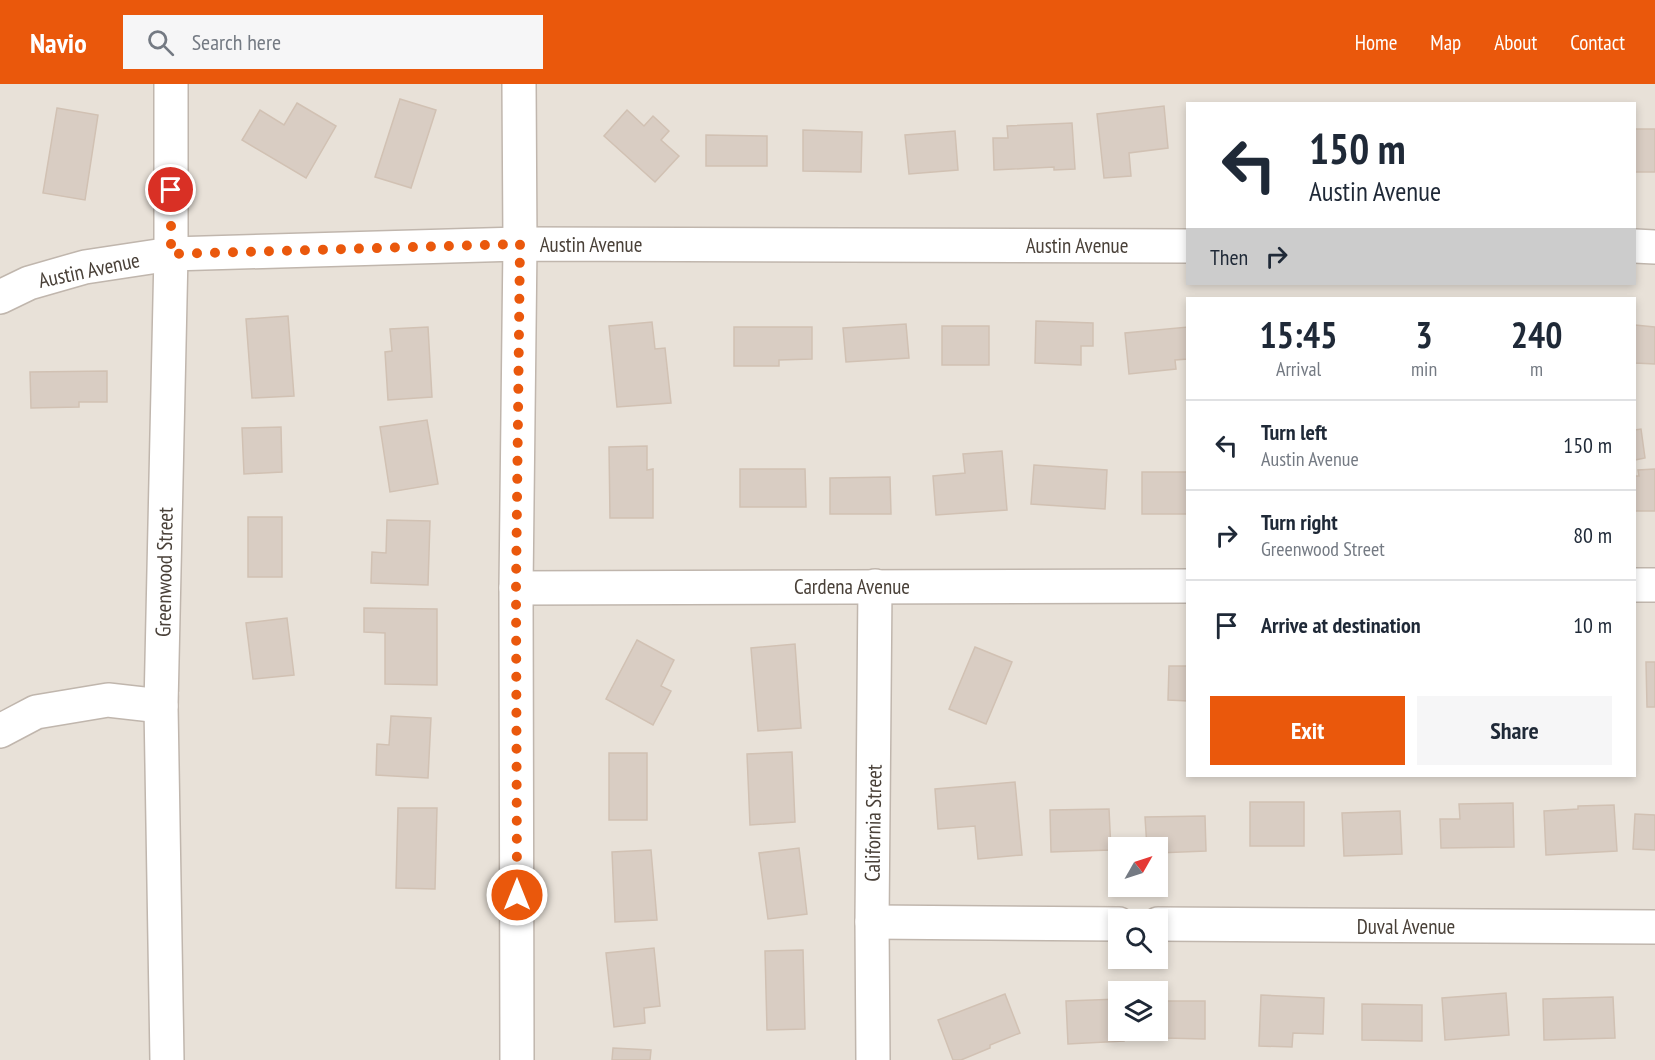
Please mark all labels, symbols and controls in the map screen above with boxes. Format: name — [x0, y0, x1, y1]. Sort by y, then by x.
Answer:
search box — [123, 15, 543, 69]
text: Navio — [30, 24, 87, 61]
icon: search — [144, 26, 177, 59]
text: Search here — [192, 28, 281, 56]
text: Home — [1355, 29, 1397, 56]
text: Map — [1430, 29, 1461, 56]
text: About — [1494, 29, 1537, 56]
text: Contact — [1570, 29, 1625, 56]
text: 150 m — [1309, 121, 1406, 176]
icon: left — [1210, 126, 1288, 204]
pin — [145, 164, 196, 215]
icon: arrive — [154, 173, 187, 206]
text: Austin Avenue — [1309, 174, 1441, 208]
street label: Austin Avenue — [540, 231, 642, 258]
street label: Austin Avenue — [1026, 232, 1128, 259]
icon: right — [1260, 240, 1293, 273]
text: Then — [1210, 243, 1248, 271]
street label: Austin Avenue — [36, 246, 142, 294]
text: 15:45 — [1260, 311, 1337, 358]
text: 3 — [1415, 311, 1433, 358]
text: 240 — [1511, 311, 1562, 358]
text: Arrival — [1276, 356, 1321, 382]
text: min — [1411, 356, 1437, 382]
text: m — [1530, 356, 1543, 382]
text: Turn left — [1261, 418, 1327, 446]
icon: left — [1210, 429, 1243, 462]
text: 150 m — [1563, 431, 1612, 459]
text: Austin Avenue — [1261, 446, 1359, 472]
street label: Greenwood Street — [149, 507, 179, 637]
text: Turn right — [1261, 508, 1338, 536]
icon: right — [1210, 519, 1243, 552]
text: 80 m — [1573, 521, 1612, 549]
text: Greenwood Street — [1261, 536, 1385, 562]
street label: Cardena Avenue — [794, 573, 910, 600]
icon: arrive — [1210, 609, 1243, 642]
text: Arrive at destination — [1261, 611, 1421, 639]
text: 10 m — [1573, 611, 1612, 639]
button: Exit — [1210, 696, 1405, 765]
button: Share — [1417, 696, 1612, 765]
street label: California Street — [858, 764, 888, 882]
north arrow — [1108, 837, 1168, 897]
map controls — [1108, 837, 1168, 1041]
position arrow — [485, 863, 549, 927]
button: search — [1108, 909, 1168, 969]
street label: Duval Avenue — [1357, 913, 1455, 940]
button: layers — [1108, 981, 1168, 1041]

